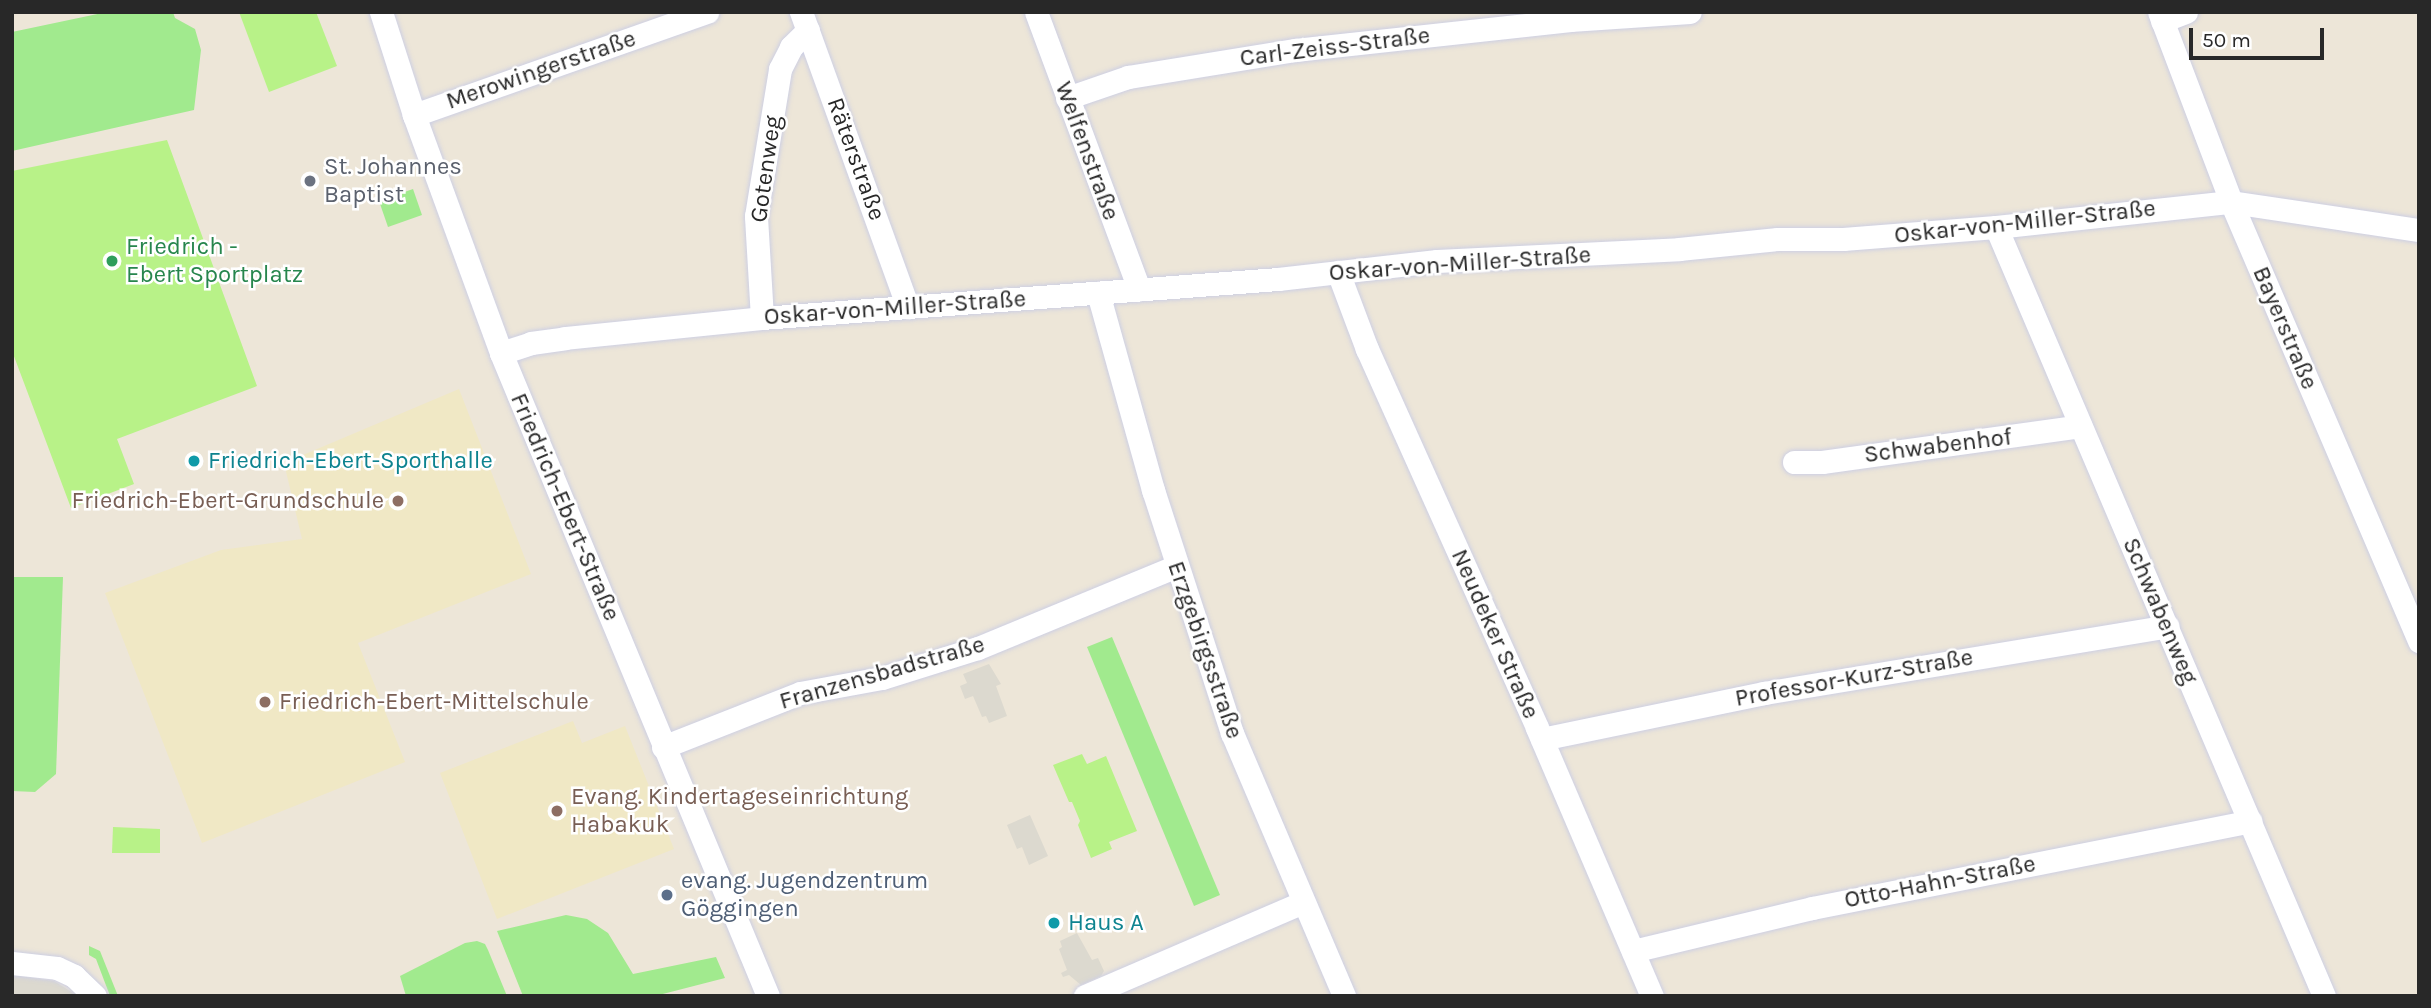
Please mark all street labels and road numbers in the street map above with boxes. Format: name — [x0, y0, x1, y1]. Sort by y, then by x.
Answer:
street label: Carl-Zeiss-Straße — [1238, 21, 1432, 73]
street label: Merowingerstraße — [442, 24, 640, 116]
street label: Welfenstraße — [1049, 78, 1125, 224]
street label: Räterstraße — [820, 94, 892, 224]
street label: Gotenweg — [744, 114, 788, 224]
street label: Oskar-von-Miller-Straße — [1893, 194, 2157, 250]
street label: Oskar-von-Miller-Straße — [1328, 240, 1592, 288]
street label: Bayerstraße — [2246, 262, 2324, 394]
street label: Oskar-von-Miller-Straße — [763, 284, 1027, 332]
street label: Friedrich-Ebert-Straße — [504, 389, 626, 625]
street label: Schwabenhof — [1862, 423, 2014, 469]
street label: Schwabenweg — [2116, 533, 2204, 689]
street label: Neudeker Straße — [1445, 545, 1545, 723]
street label: Erzgebirgsstraße — [1161, 557, 1249, 743]
street label: Franzensbadstraße — [776, 630, 988, 716]
street label: Professor-Kurz-Straße — [1733, 643, 1975, 713]
street label: Otto-Hahn-Straße — [1842, 849, 2038, 915]

